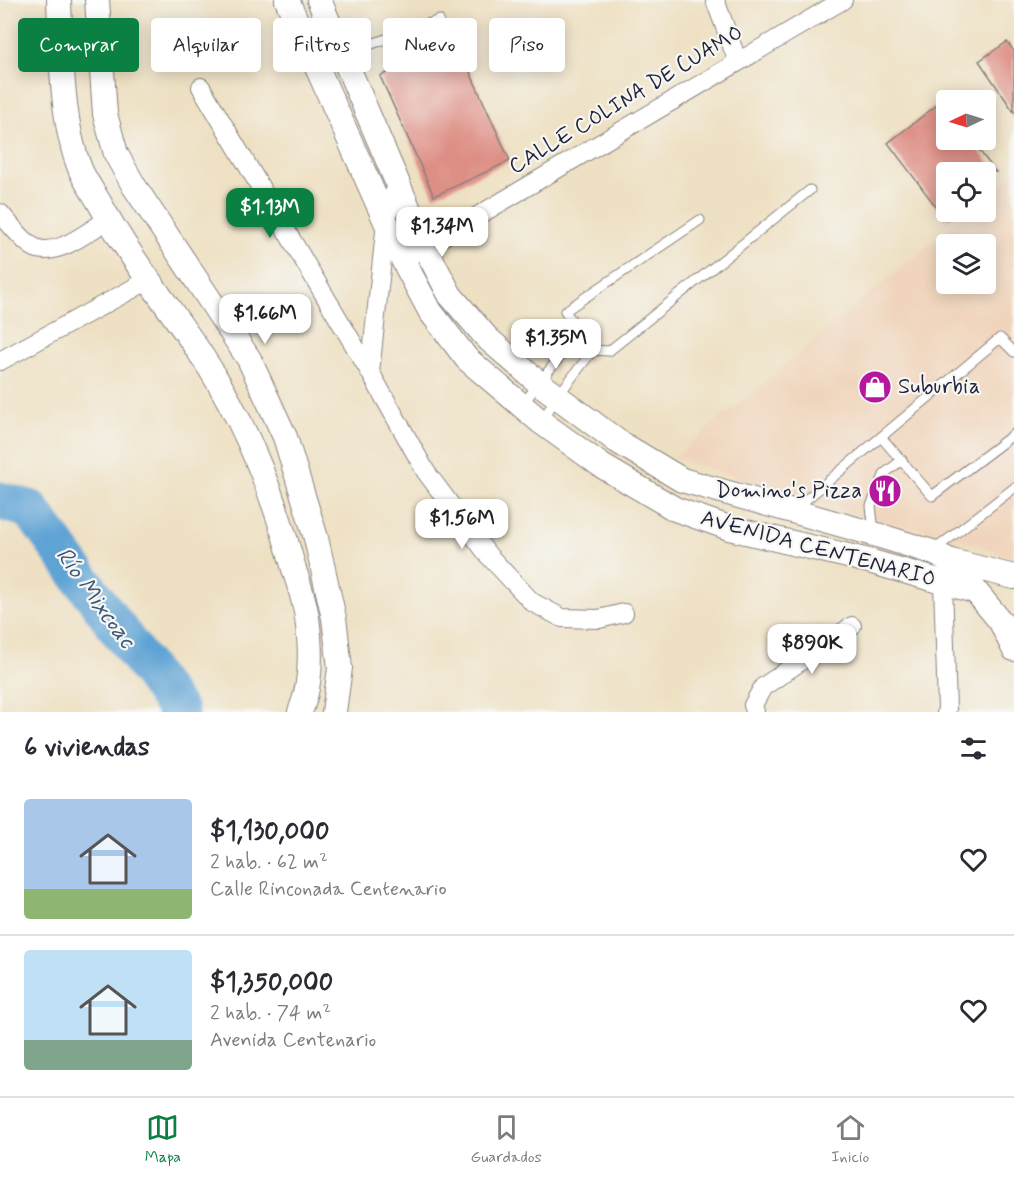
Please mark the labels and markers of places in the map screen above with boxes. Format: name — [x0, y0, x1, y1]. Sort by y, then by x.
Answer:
pin: $1.13M — [221, 188, 319, 239]
pin: $1.34M — [393, 207, 491, 258]
pin: $1.66M — [216, 294, 314, 345]
pin: $1.35M — [507, 319, 605, 370]
shop icon: Suburbia — [857, 369, 893, 405]
place label: Suburbia — [898, 373, 980, 401]
restaurant icon: Domino's Pizza — [867, 473, 903, 509]
place label: Domino's Pizza — [716, 477, 862, 505]
pin: $1.56M — [413, 499, 511, 550]
pin: $890K — [770, 624, 854, 675]

